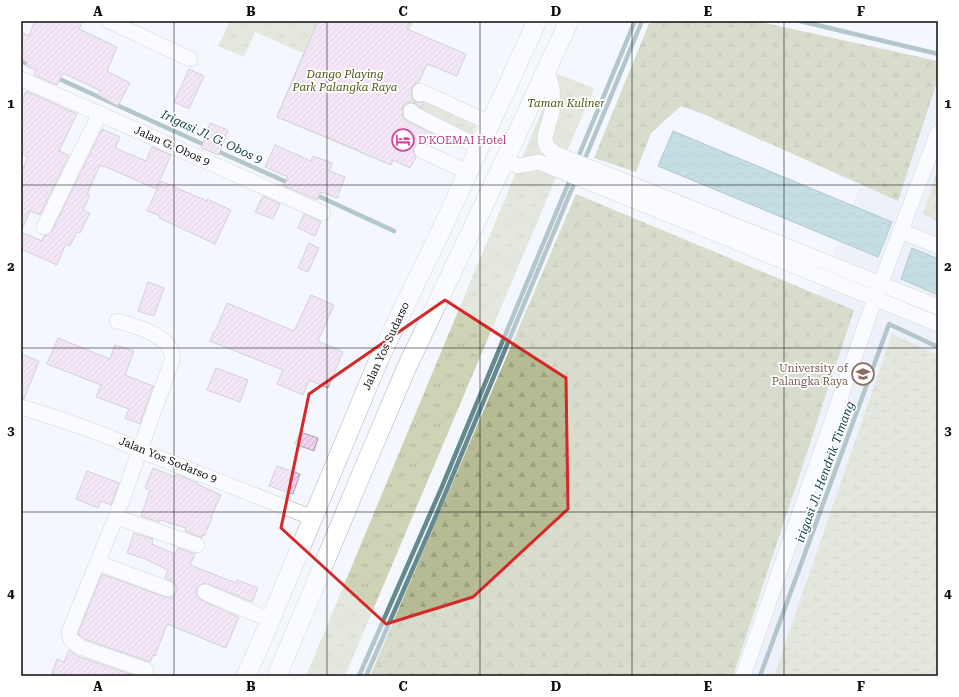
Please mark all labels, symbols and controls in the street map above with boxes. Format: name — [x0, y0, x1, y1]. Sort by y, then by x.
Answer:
text: A — [93, 4, 103, 19]
text: B — [246, 4, 256, 19]
text: C — [398, 4, 408, 19]
text: D — [551, 4, 561, 19]
text: E — [704, 4, 712, 19]
text: F — [857, 4, 865, 19]
park label: Dango Playing Park Palangka Raya — [291, 68, 398, 94]
text: 1 — [7, 96, 15, 111]
text: 1 — [944, 96, 952, 111]
park label: Taman Kuliner — [527, 97, 605, 110]
water label: Irigasi Jl. G. Obos 9 — [158, 107, 265, 167]
street label: Jalan G. Obos 9 — [132, 123, 212, 169]
hotel icon: D'KOEMAI Hotel — [390, 127, 416, 153]
place label: D'KOEMAI Hotel — [418, 134, 507, 147]
text: 2 — [7, 259, 15, 274]
text: 2 — [944, 259, 952, 274]
street label: Jalan Yos Sudarso — [360, 300, 412, 392]
school or university icon: University of Palangka Raya — [850, 361, 876, 387]
place label: University of Palangka Raya — [772, 362, 849, 388]
water label: irigasi Jl. Hendrik Timang — [793, 399, 857, 545]
text: 3 — [7, 423, 15, 438]
text: 3 — [944, 423, 952, 438]
street label: Jalan Yos Sodarso 9 — [117, 434, 219, 486]
text: 4 — [7, 586, 15, 601]
text: 4 — [944, 586, 952, 601]
text: A — [93, 679, 103, 694]
text: B — [246, 679, 256, 694]
text: C — [398, 679, 408, 694]
text: D — [551, 679, 561, 694]
text: E — [704, 679, 712, 694]
text: F — [857, 679, 865, 694]

